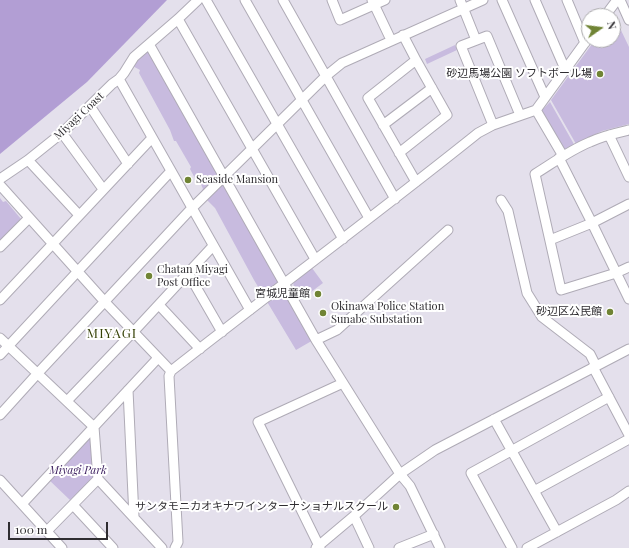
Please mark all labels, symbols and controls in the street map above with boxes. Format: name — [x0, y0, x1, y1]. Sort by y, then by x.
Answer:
north arrow — [581, 8, 621, 48]
text: N — [604, 20, 620, 31]
place label: 砂辺馬場公園 ソフトボール場 — [446, 67, 592, 81]
marker: 砂辺馬場公園 ソフトボール場 — [595, 69, 605, 79]
street label: Miyagi Coast — [51, 90, 107, 142]
place label: Seaside Mansion — [196, 173, 278, 187]
marker: Seaside Mansion — [183, 175, 193, 185]
place label: Chatan Miyagi Post Office — [157, 263, 228, 289]
marker: Chatan Miyagi Post Office — [144, 271, 154, 281]
place label: 宮城児童館 — [255, 287, 310, 301]
marker: 宮城児童館 — [313, 289, 323, 299]
place label: Okinawa Police Station Sunabe Substation — [331, 300, 444, 326]
place label: 砂辺区公民館 — [536, 305, 602, 319]
marker: 砂辺区公民館 — [605, 307, 615, 317]
marker: Okinawa Police Station Sunabe Substation — [318, 308, 328, 318]
district label: MIYAGI — [87, 326, 137, 342]
park label: Miyagi Park — [49, 464, 107, 478]
place label: サンタモニカオキナワインターナショナルスクール — [135, 500, 388, 514]
marker: サンタモニカオキナワインターナショナルスクール — [391, 502, 401, 512]
scale bar — [10, 514, 110, 540]
text: 100 m — [15, 521, 47, 537]

